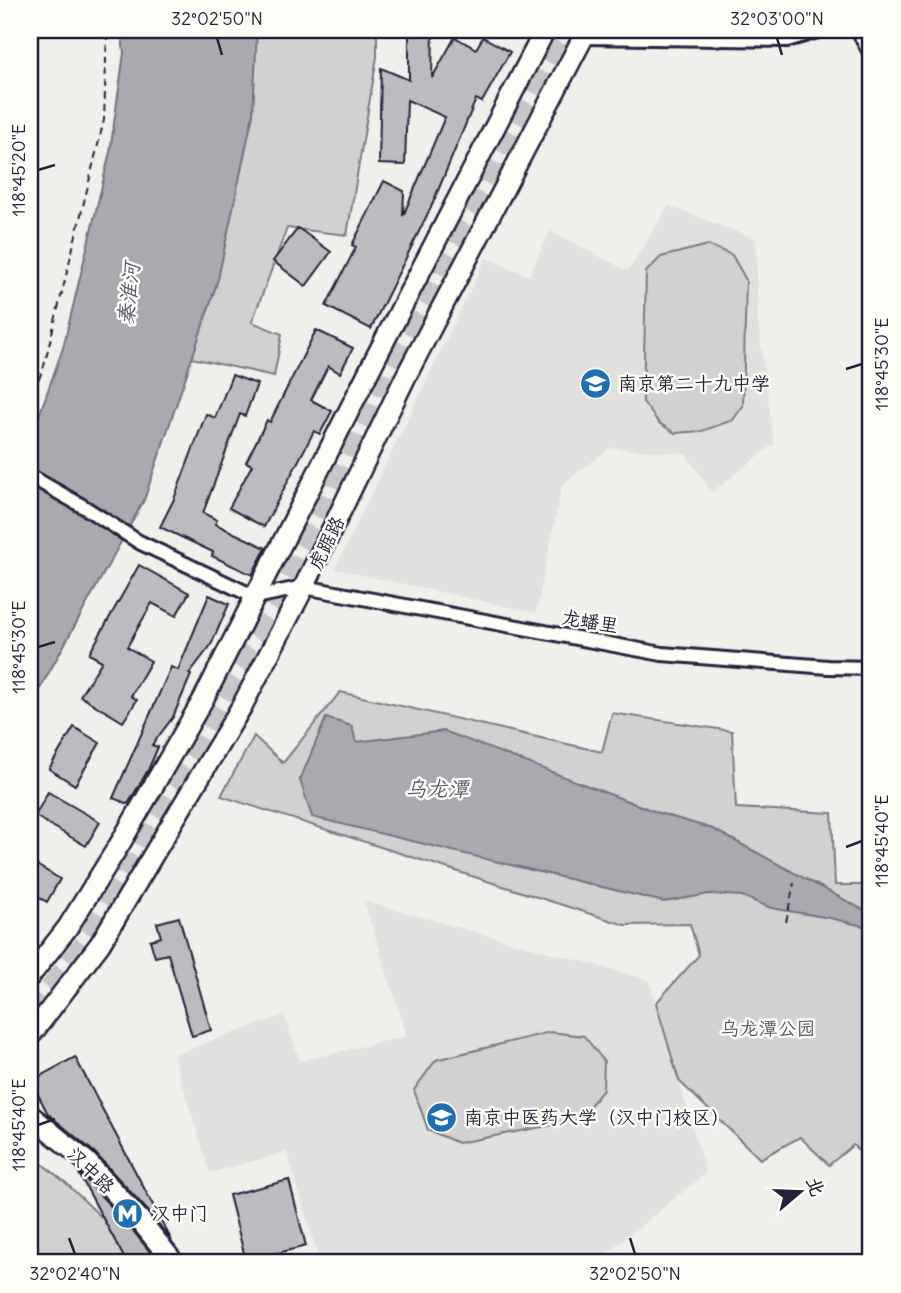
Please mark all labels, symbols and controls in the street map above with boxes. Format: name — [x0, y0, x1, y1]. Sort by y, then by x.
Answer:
text: 32°02'50"N — [171, 7, 263, 30]
text: 32°03'00"N — [730, 7, 824, 30]
text: 118°45'20"E — [7, 124, 30, 216]
water label: 秦淮河 — [112, 258, 146, 327]
text: 118°45'30"E — [870, 317, 893, 411]
school or university icon: 南京第二十九中学 — [578, 366, 612, 400]
place label: 南京第二十九中学 — [618, 371, 770, 395]
street label: 虎踞路 — [303, 512, 349, 574]
text: 118°45'30"E — [7, 600, 30, 694]
street label: 龙蟠里 — [560, 604, 620, 638]
water label: 乌龙潭 — [406, 775, 470, 802]
text: 118°45'40"E — [870, 795, 893, 887]
park label: 乌龙潭公园 — [720, 1016, 816, 1040]
text: 118°45'40"E — [7, 1079, 30, 1171]
school or university icon: 南京中医药大学（汉中门校区） — [424, 1100, 458, 1134]
place label: 南京中医药大学（汉中门校区） — [464, 1105, 730, 1129]
street label: 汉中路 — [62, 1142, 120, 1198]
north arrow — [764, 1156, 834, 1226]
text: 北 — [802, 1174, 831, 1199]
metro station icon: 汉中门 — [111, 1196, 145, 1230]
place label: 汉中门 — [151, 1201, 208, 1225]
text: 32°02'40"N — [29, 1262, 121, 1285]
text: 32°02'50"N — [589, 1262, 681, 1285]

